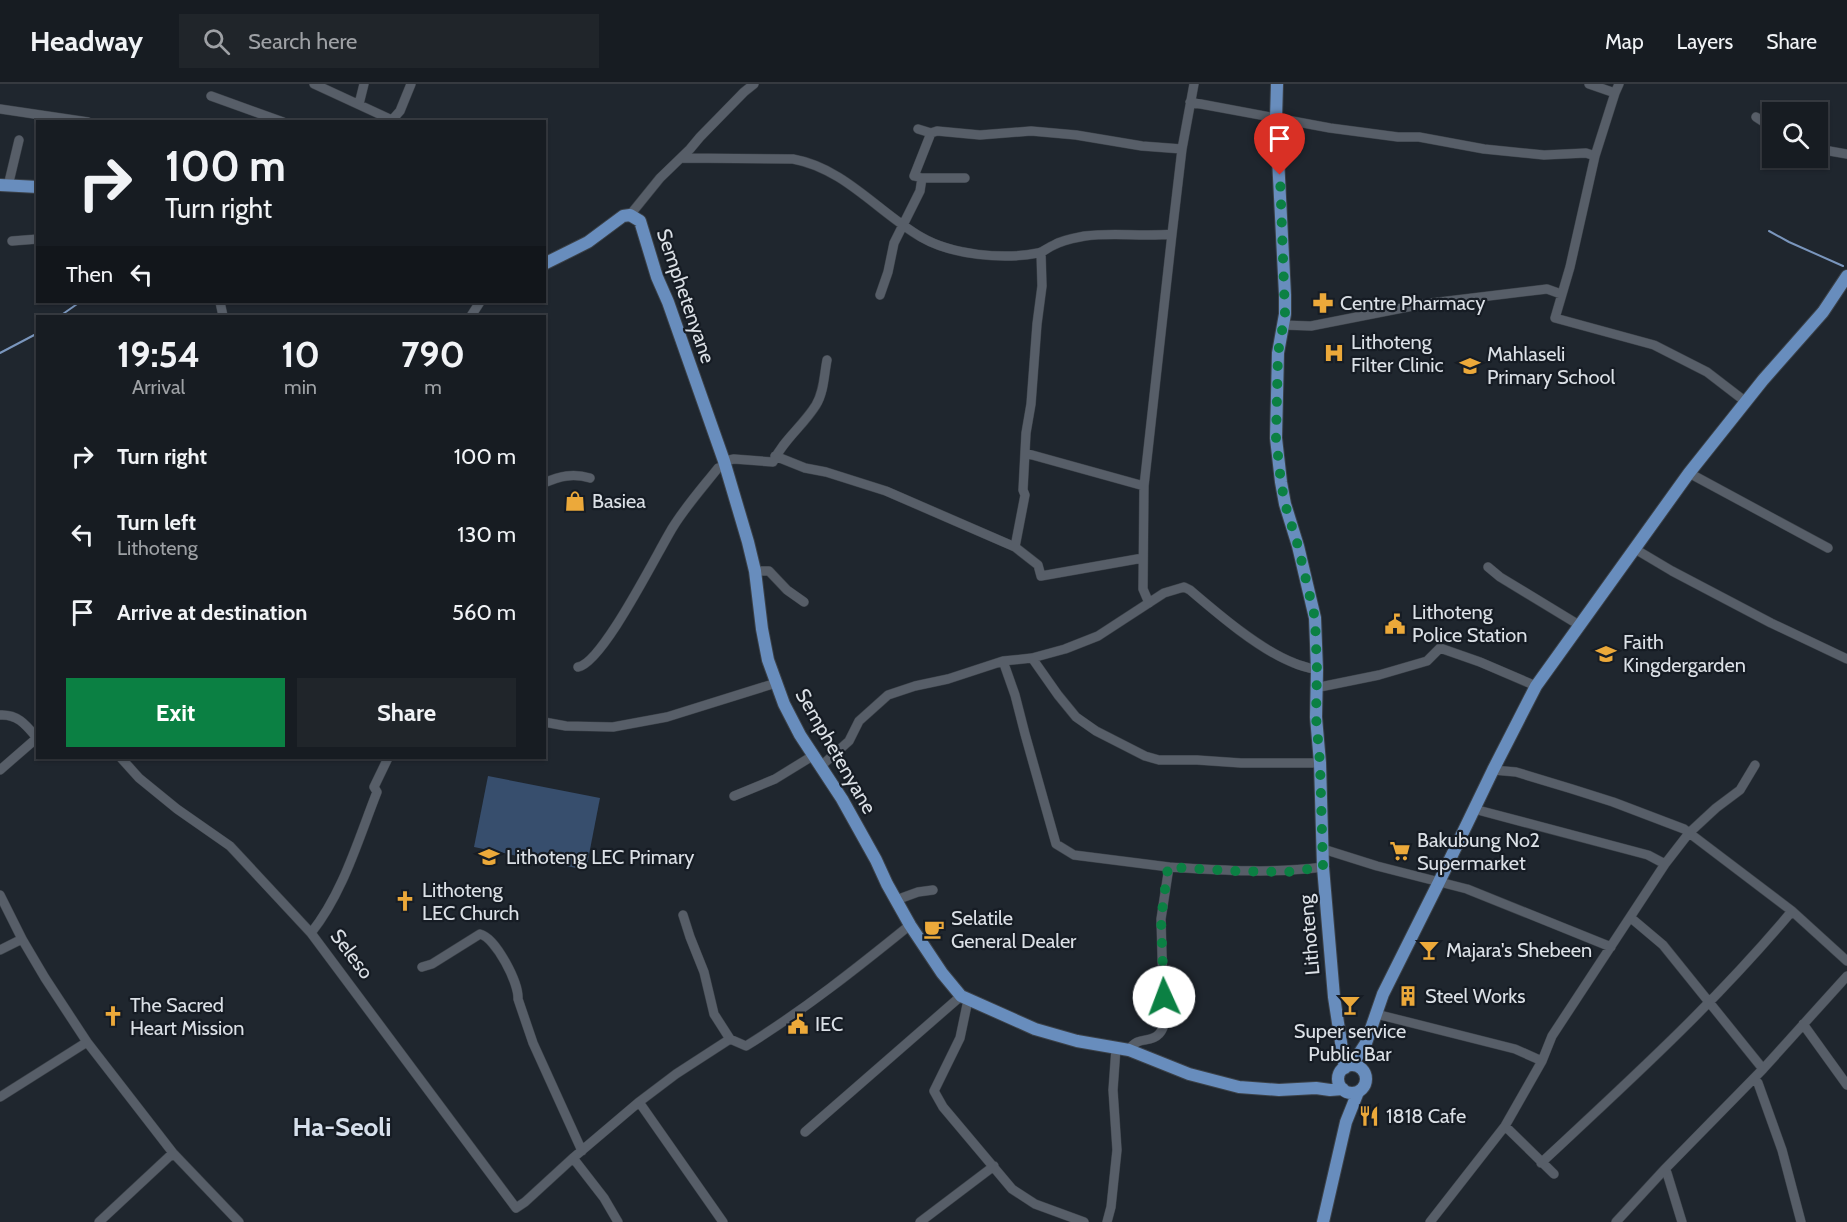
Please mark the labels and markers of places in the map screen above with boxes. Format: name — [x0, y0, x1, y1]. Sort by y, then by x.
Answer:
pin — [1254, 113, 1305, 175]
pharmacy icon: Centre Pharmacy — [1311, 291, 1335, 315]
place label: Centre Pharmacy — [1340, 291, 1485, 315]
place label: Lithoteng Filter Clinic — [1351, 330, 1444, 377]
hospital icon: Lithoteng Filter Clinic — [1322, 341, 1346, 365]
place label: Mahlaseli Primary School — [1487, 342, 1615, 389]
school or university icon: Mahlaseli Primary School — [1458, 354, 1482, 378]
shop icon: Basiea — [563, 489, 587, 513]
place label: Basiea — [592, 489, 646, 513]
place label: Lithoteng Police Station — [1412, 600, 1528, 647]
public building icon: Lithoteng Police Station — [1383, 612, 1407, 636]
place label: Faith Kingdergarden — [1623, 630, 1746, 677]
school or university icon: Faith Kingdergarden — [1594, 642, 1618, 666]
place label: Bakubung No2 Supermarket — [1417, 828, 1540, 875]
supermarket icon: Bakubung No2 Supermarket — [1388, 839, 1412, 863]
school or university icon: Lithoteng LEC Primary — [477, 845, 501, 869]
place label: Lithoteng LEC Primary — [506, 845, 694, 869]
place label: Lithoteng LEC Church — [422, 878, 519, 925]
church icon: Lithoteng LEC Church — [393, 889, 417, 913]
place label: Selatile General Dealer — [951, 906, 1077, 953]
cafe icon: Selatile General Dealer — [922, 917, 946, 941]
bar icon: Majara's Shebeen — [1417, 938, 1441, 962]
place label: Majara's Shebeen — [1446, 938, 1592, 962]
building icon: Steel Works — [1396, 984, 1420, 1008]
place label: Steel Works — [1425, 984, 1525, 1008]
place label: The Sacred Heart Mission — [130, 993, 245, 1040]
bar icon: Super service Public Bar — [1338, 993, 1362, 1017]
church icon: The Sacred Heart Mission — [101, 1004, 125, 1028]
public building icon: IEC — [786, 1012, 810, 1036]
place label: IEC — [815, 1012, 843, 1036]
place label: Super service Public Bar — [1294, 1019, 1406, 1066]
restaurant icon: 1818 Cafe — [1357, 1104, 1381, 1128]
place label: 1818 Cafe — [1386, 1104, 1466, 1128]

